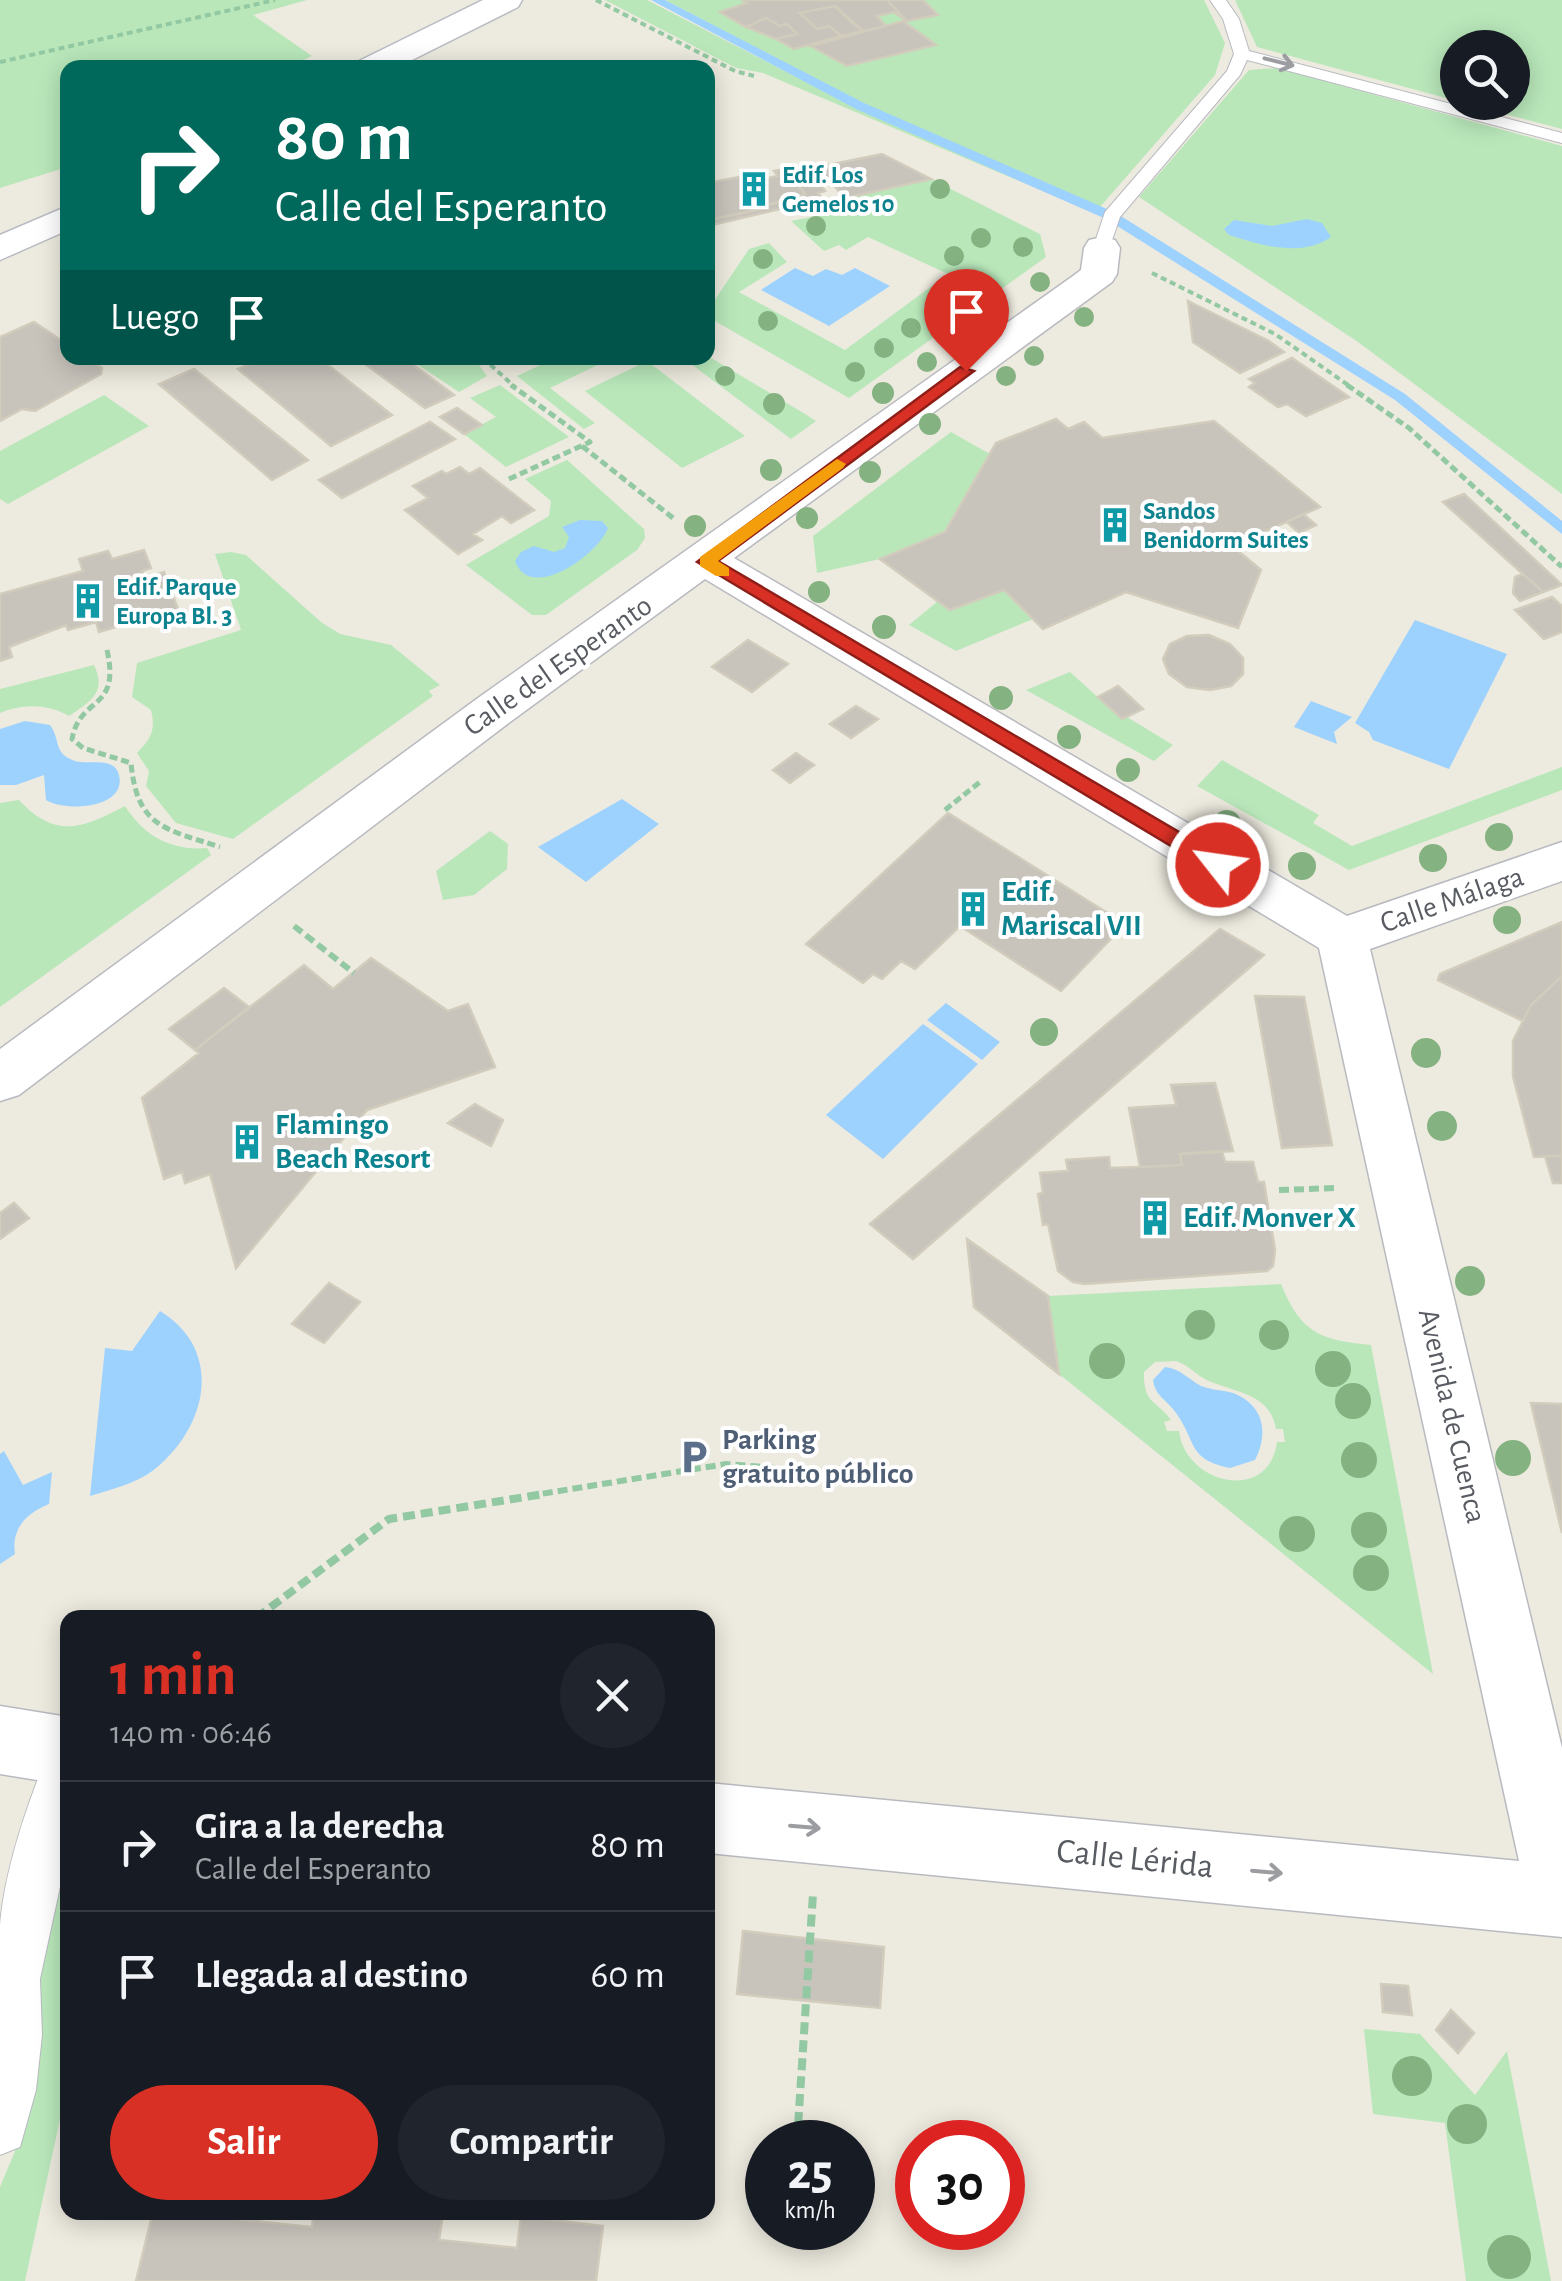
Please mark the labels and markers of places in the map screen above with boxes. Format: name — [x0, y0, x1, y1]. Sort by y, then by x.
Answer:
place label: Edif. Los Gemelos 10 — [782, 163, 895, 217]
building icon: Edif. Los Gemelos 10 — [735, 170, 773, 208]
pin — [924, 269, 1009, 372]
place label: Sandos Benidorm Suites — [1143, 499, 1309, 553]
building icon: Sandos Benidorm Suites — [1096, 506, 1134, 544]
place label: Edif. Parque Europa Bl. 3 — [116, 575, 237, 629]
building icon: Edif. Parque Europa Bl. 3 — [69, 582, 107, 620]
place label: Edif. Mariscal VII — [1001, 877, 1142, 941]
building icon: Edif. Mariscal VII — [954, 890, 992, 928]
place label: Flamingo Beach Resort — [275, 1110, 430, 1174]
building icon: Flamingo Beach Resort — [228, 1123, 266, 1161]
building icon: Edif. Monver X — [1136, 1199, 1174, 1237]
place label: Edif. Monver X — [1183, 1203, 1356, 1233]
place label: Parking gratuito público — [722, 1425, 913, 1489]
parking icon: Parking gratuito público — [675, 1438, 713, 1476]

